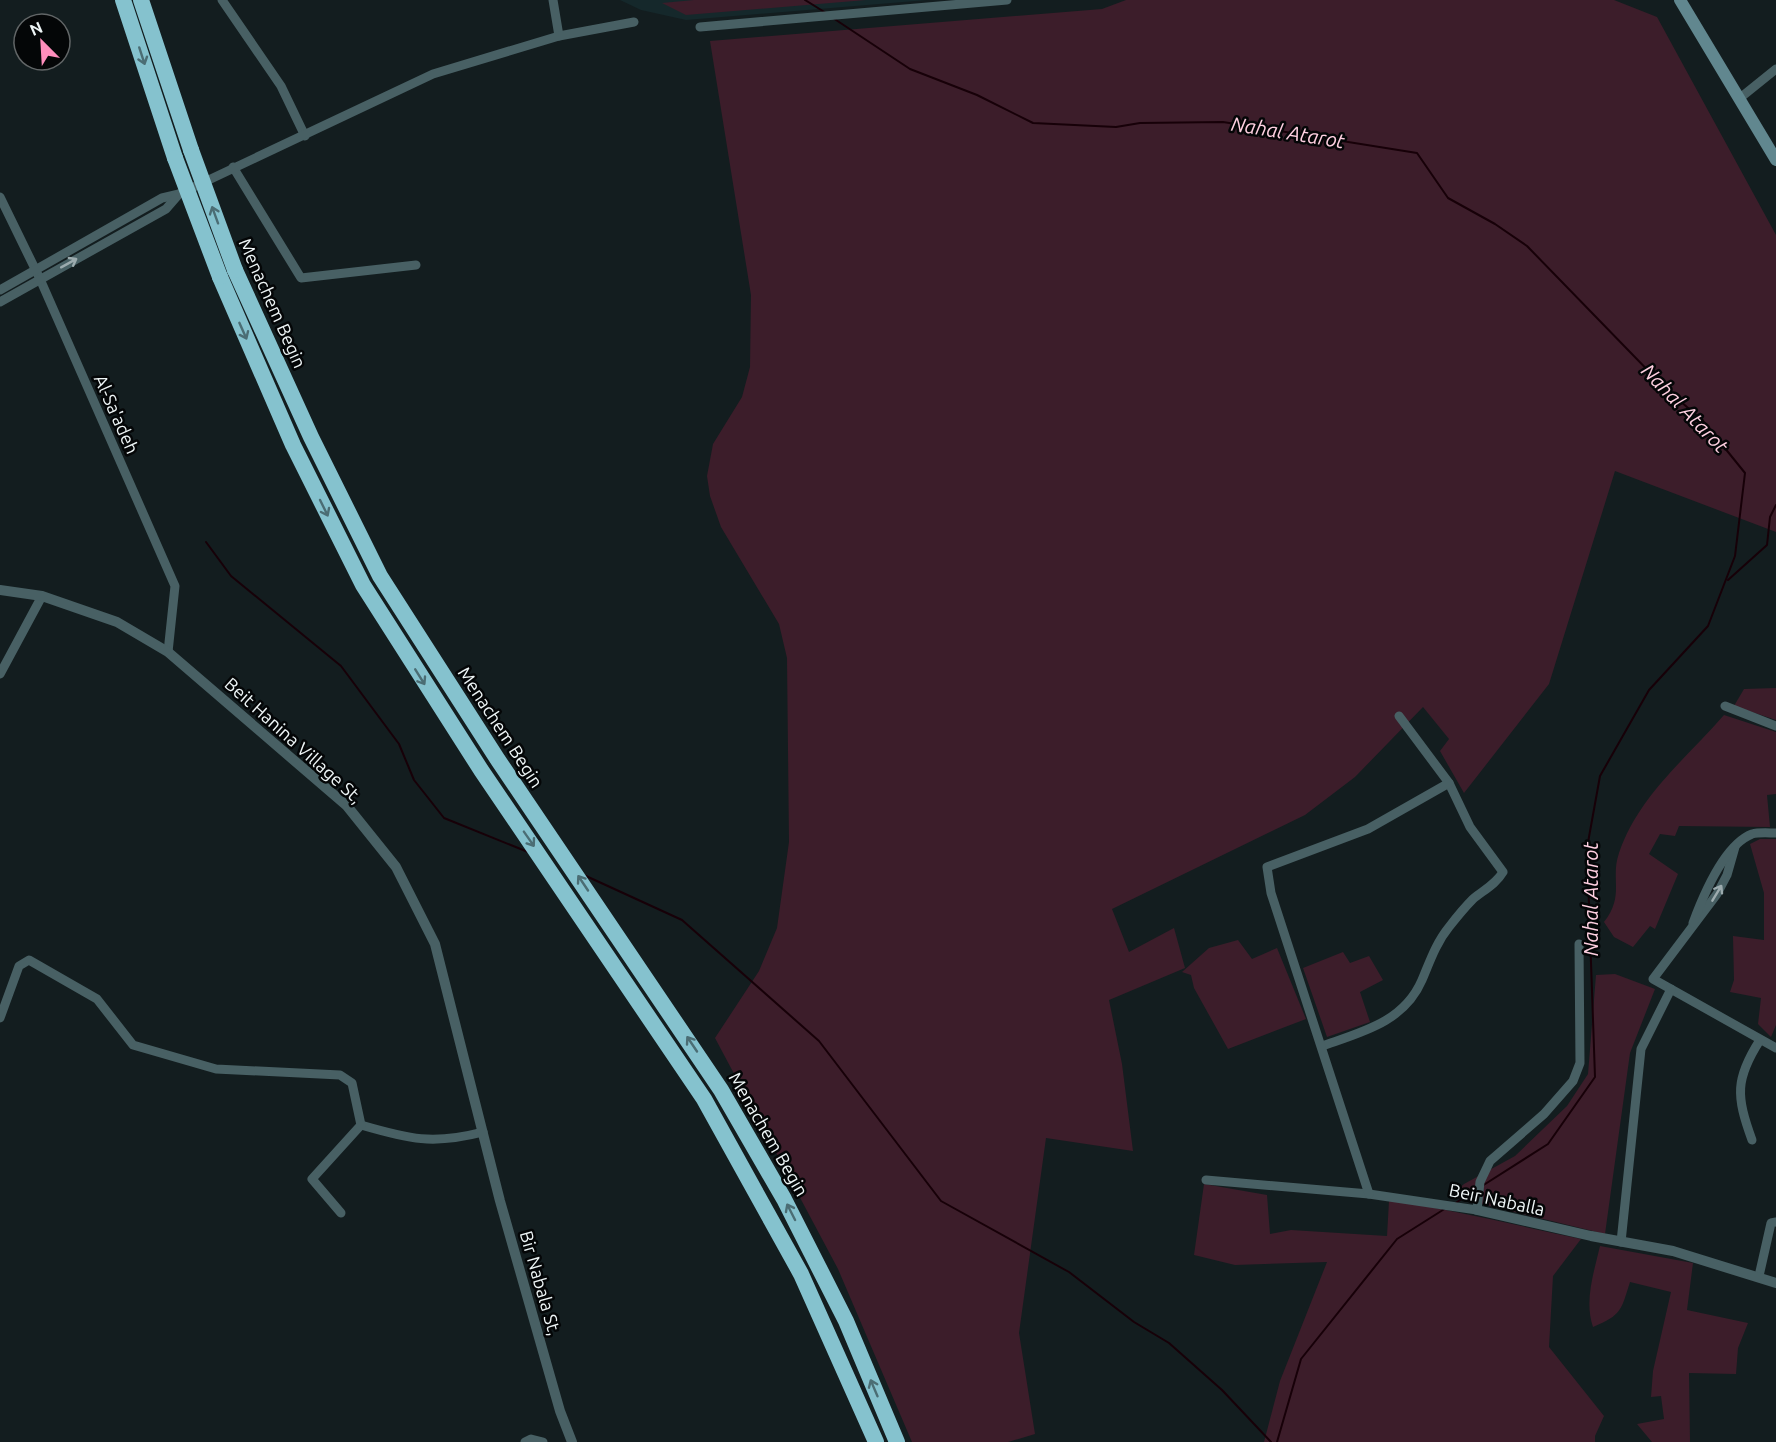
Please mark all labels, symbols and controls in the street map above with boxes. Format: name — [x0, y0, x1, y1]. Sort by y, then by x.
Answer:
north arrow — [12, 12, 72, 72]
text: N — [27, 18, 45, 39]
one-way arrow — [137, 46, 148, 65]
water label: Nahal Atarot — [1230, 112, 1346, 152]
one-way arrow — [208, 206, 219, 225]
street label: Menachem Begin — [235, 235, 311, 371]
one-way arrow — [60, 257, 77, 269]
one-way arrow — [238, 321, 249, 339]
water label: Nahal Atarot — [1637, 359, 1733, 457]
street label: Al-Sa'adeh — [91, 371, 143, 457]
one-way arrow — [318, 499, 330, 517]
street label: Menachem Begin — [455, 663, 547, 791]
one-way arrow — [414, 669, 427, 686]
street label: Beit Hanina Village St, — [221, 673, 367, 807]
one-way arrow — [523, 831, 535, 847]
water label: Nahal Atarot — [1579, 842, 1602, 956]
one-way arrow — [576, 874, 589, 891]
one-way arrow — [1712, 885, 1724, 902]
one-way arrow — [686, 1036, 698, 1053]
street label: Menachem Begin — [725, 1069, 813, 1199]
street label: Beir Naballa — [1447, 1179, 1547, 1219]
one-way arrow — [785, 1204, 797, 1221]
street label: Bir Nabala St, — [517, 1228, 565, 1338]
one-way arrow — [868, 1379, 879, 1398]

